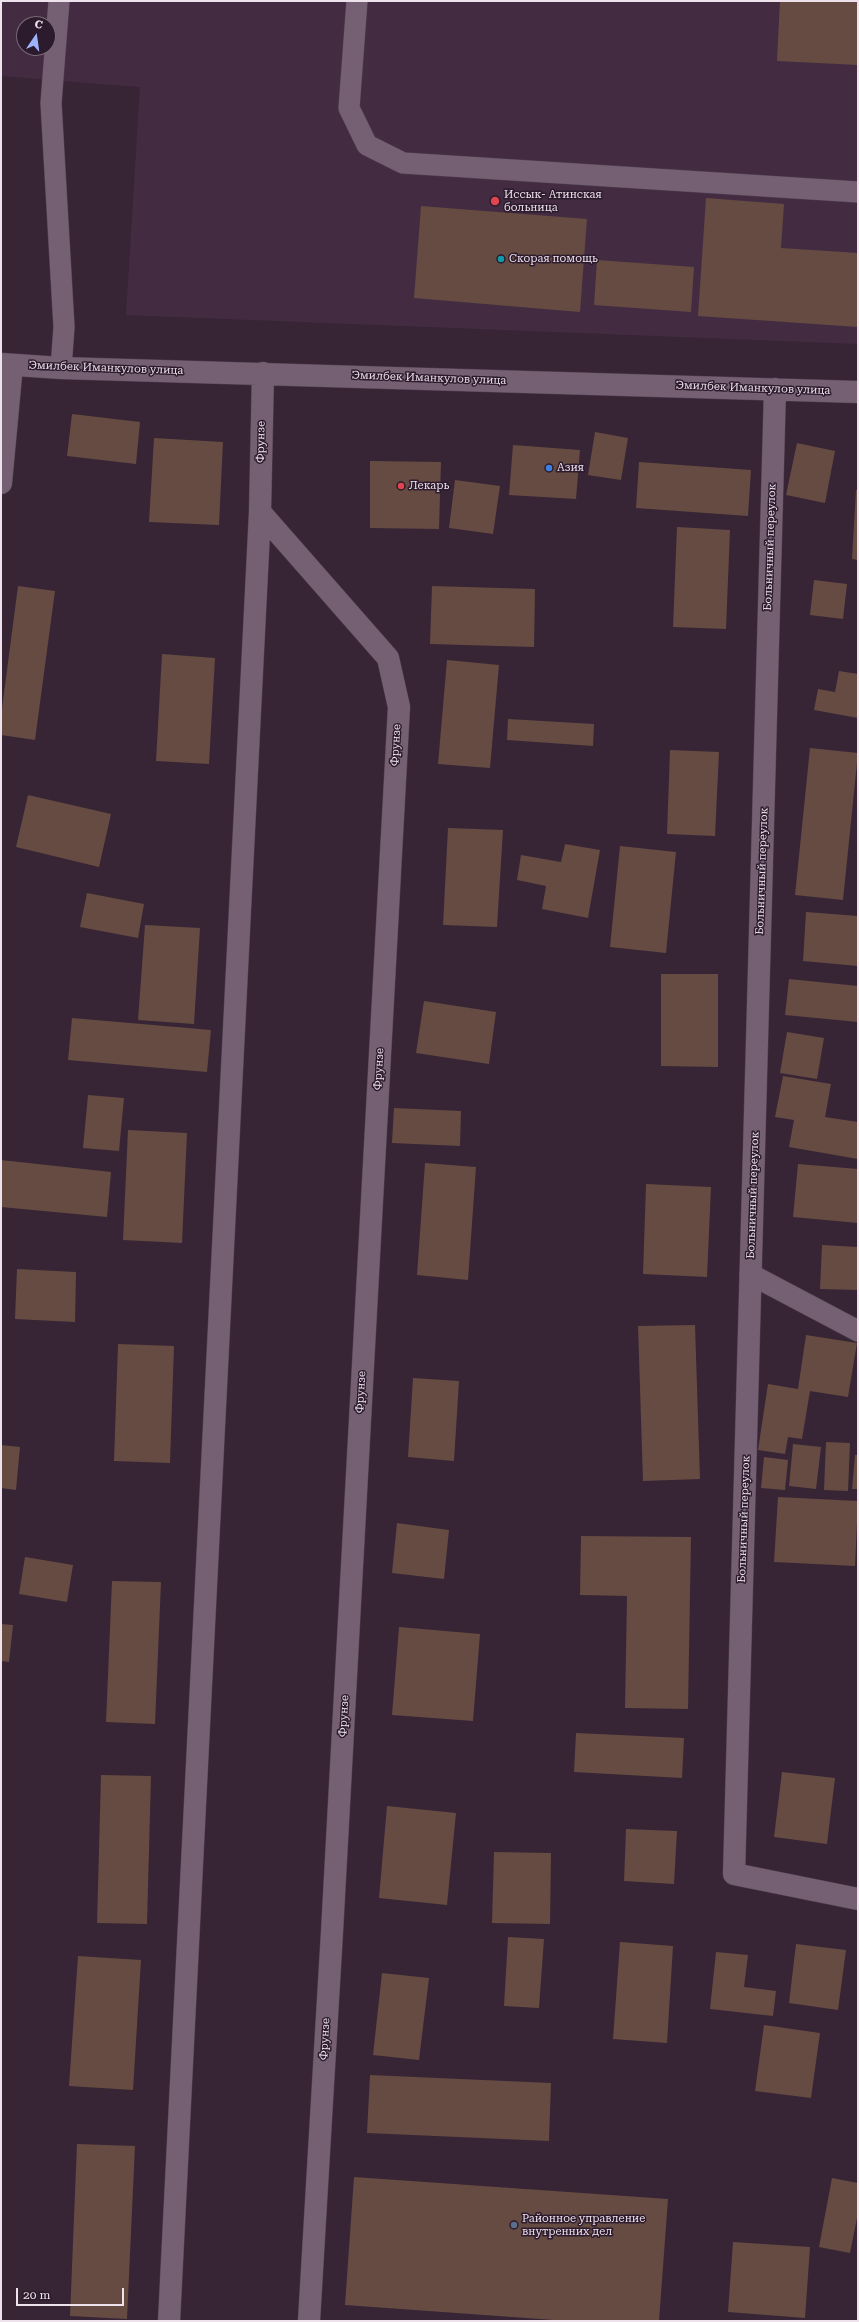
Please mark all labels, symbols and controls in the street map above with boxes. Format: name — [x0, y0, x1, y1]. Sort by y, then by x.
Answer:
north arrow — [16, 16, 56, 56]
text: С — [33, 18, 44, 32]
place label: Иссык- Атинская больница — [504, 188, 602, 214]
marker: Иссык- Атинская больница — [489, 195, 501, 207]
place label: Скорая помощь — [509, 252, 598, 266]
marker: Скорая помощь — [496, 254, 506, 264]
street label: Эмилбек Иманкулов улица — [28, 359, 184, 377]
street label: Эмилбек Иманкулов улица — [351, 369, 507, 387]
street label: Эмилбек Иманкулов улица — [675, 379, 831, 397]
street label: Фрунзе — [254, 421, 268, 463]
place label: Азия — [557, 461, 584, 475]
marker: Азия — [544, 463, 554, 473]
place label: Лекарь — [409, 479, 449, 493]
marker: Лекарь — [396, 481, 406, 491]
street label: Больничный переулок — [761, 483, 779, 611]
street label: Фрунзе — [388, 724, 404, 766]
street label: Больничный переулок — [753, 807, 771, 935]
street label: Фрунзе — [371, 1048, 387, 1090]
street label: Больничный переулок — [744, 1131, 762, 1259]
street label: Фрунзе — [353, 1371, 369, 1413]
street label: Больничный переулок — [735, 1455, 753, 1583]
street label: Фрунзе — [336, 1695, 352, 1737]
street label: Фрунзе — [317, 2018, 333, 2060]
place label: Районное управление внутренних дел — [522, 2212, 645, 2238]
marker: Районное управление внутренних дел — [509, 2220, 519, 2230]
scale bar — [18, 2280, 126, 2306]
text: 20 m — [23, 2288, 50, 2302]

